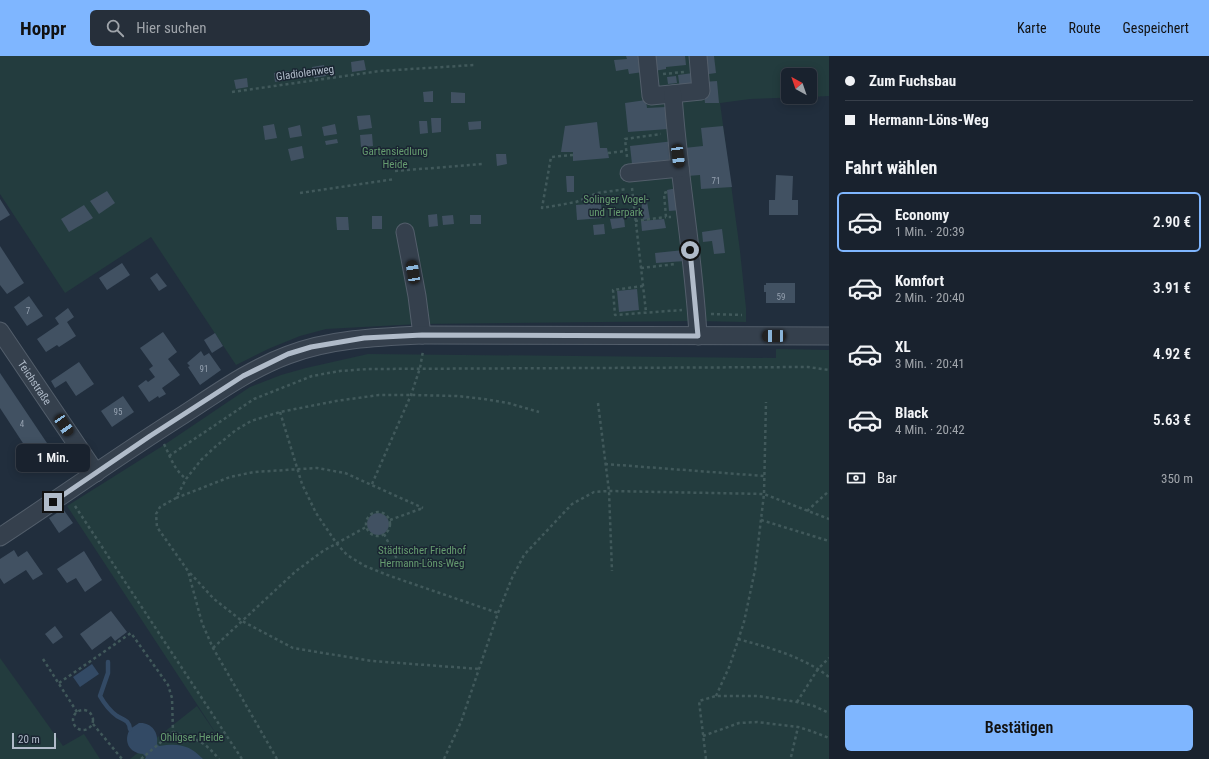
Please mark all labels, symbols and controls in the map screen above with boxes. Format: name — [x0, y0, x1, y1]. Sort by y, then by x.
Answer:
search box — [90, 10, 370, 46]
text: Hoppr — [20, 17, 66, 40]
icon: search — [104, 17, 126, 39]
text: Hier suchen — [136, 19, 207, 37]
text: Karte — [1017, 20, 1047, 36]
text: Route — [1069, 20, 1101, 36]
text: Gespeichert — [1123, 20, 1189, 36]
street label: Gladiolenweg — [275, 62, 335, 84]
north arrow — [781, 68, 817, 104]
map controls — [781, 68, 817, 104]
text: Zum Fuchsbau — [869, 72, 956, 90]
text: Hermann-Löns-Weg — [869, 111, 989, 129]
car — [671, 143, 685, 169]
park label: Gartensiedlung Heide — [362, 145, 428, 171]
text: Fahrt wählen — [845, 157, 937, 178]
house number: 71 — [712, 176, 720, 186]
park label: Solinger Vogel- und Tierpark — [583, 193, 649, 219]
icon: car — [847, 204, 883, 240]
text: Economy — [895, 206, 949, 224]
text: 2.90 € — [1153, 213, 1191, 231]
text: 1 Min. · 20:39 — [895, 224, 965, 239]
route start — [681, 241, 699, 259]
car — [405, 259, 421, 285]
icon: car — [847, 270, 883, 306]
text: Komfort — [895, 272, 944, 290]
text: 3.91 € — [1153, 279, 1191, 297]
text: 2 Min. · 20:40 — [895, 290, 965, 305]
house number: 59 — [777, 292, 785, 302]
house number: 7 — [26, 306, 31, 316]
car — [762, 330, 786, 342]
icon: car — [847, 336, 883, 372]
text: XL — [895, 338, 911, 356]
text: 4.92 € — [1153, 345, 1191, 363]
text: 3 Min. · 20:41 — [895, 356, 965, 371]
street label: Teichstraße — [15, 358, 54, 407]
house number: 91 — [200, 364, 208, 374]
icon: car — [847, 402, 883, 438]
text: Black — [895, 404, 928, 422]
house number: 95 — [114, 407, 123, 417]
text: 5.63 € — [1153, 411, 1191, 429]
car — [52, 412, 76, 438]
house number: 4 — [20, 419, 25, 429]
text: 4 Min. · 20:42 — [895, 422, 965, 437]
callout: 1 Min. — [16, 444, 90, 472]
text: 1 Min. — [37, 450, 69, 465]
icon: cash — [845, 467, 867, 489]
text: Bar — [877, 469, 897, 487]
text: 350 m — [1161, 471, 1193, 486]
route end — [44, 493, 62, 511]
park label: Städtischer Friedhof Hermann-Löns-Weg — [378, 544, 466, 570]
button: Bestätigen — [845, 705, 1193, 751]
scale bar — [12, 731, 56, 750]
park label: Ohligser Heide — [160, 731, 224, 744]
text: 20 m — [18, 733, 40, 746]

